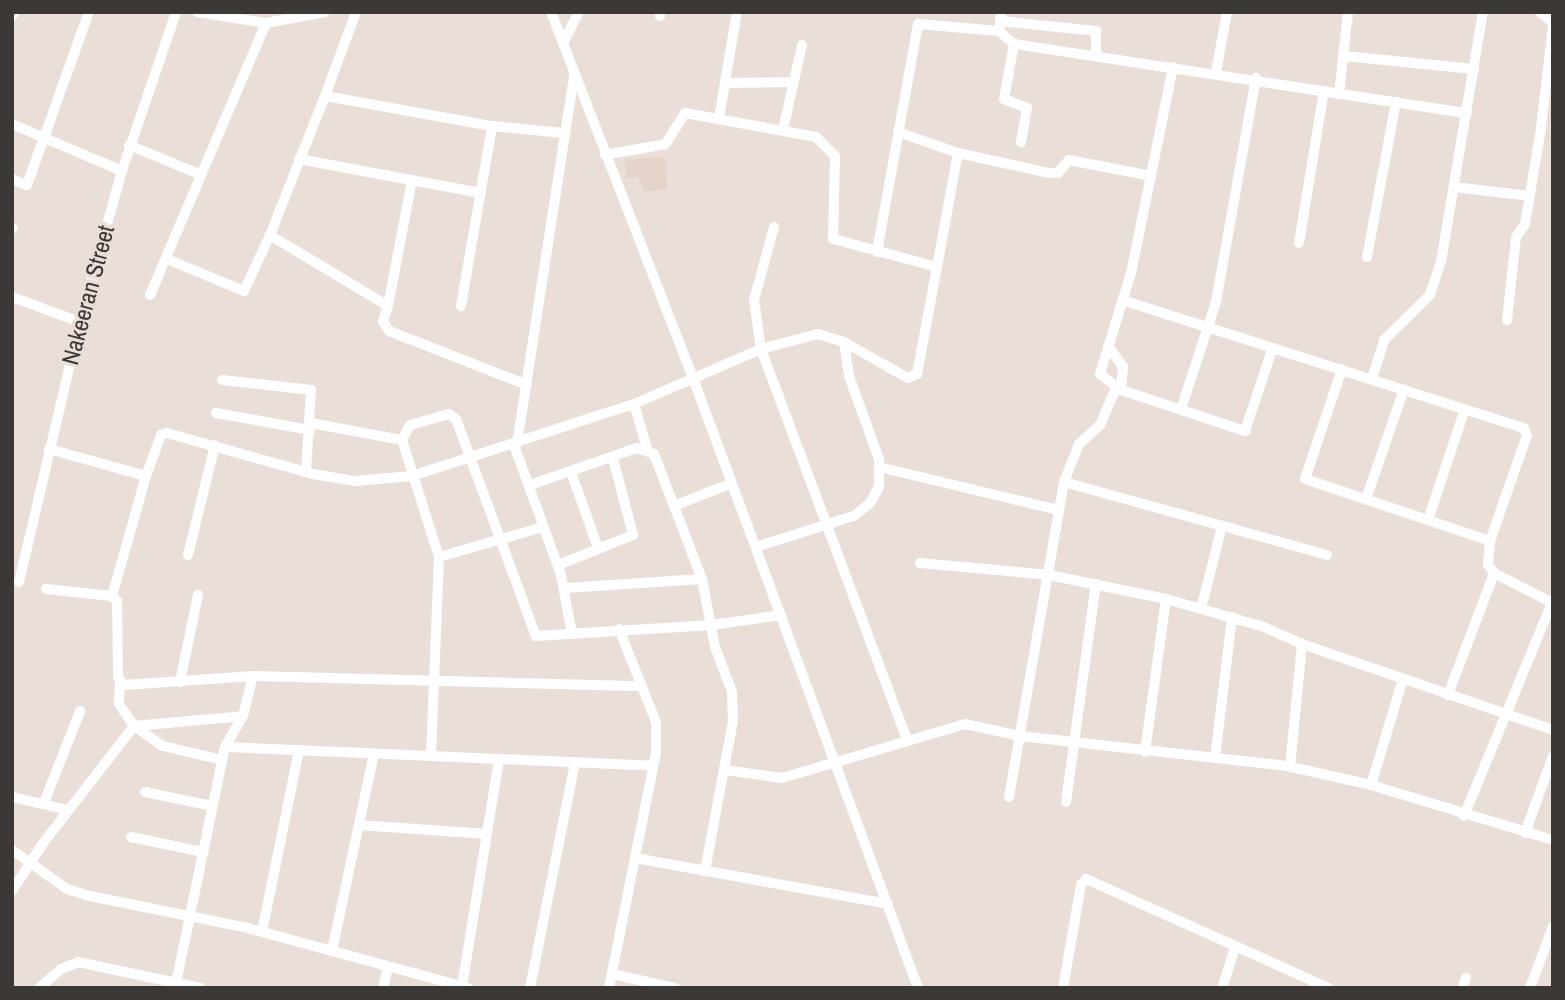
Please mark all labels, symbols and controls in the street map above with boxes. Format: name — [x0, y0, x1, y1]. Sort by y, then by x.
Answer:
street label: Nakeeran Street — [56, 222, 120, 368]

